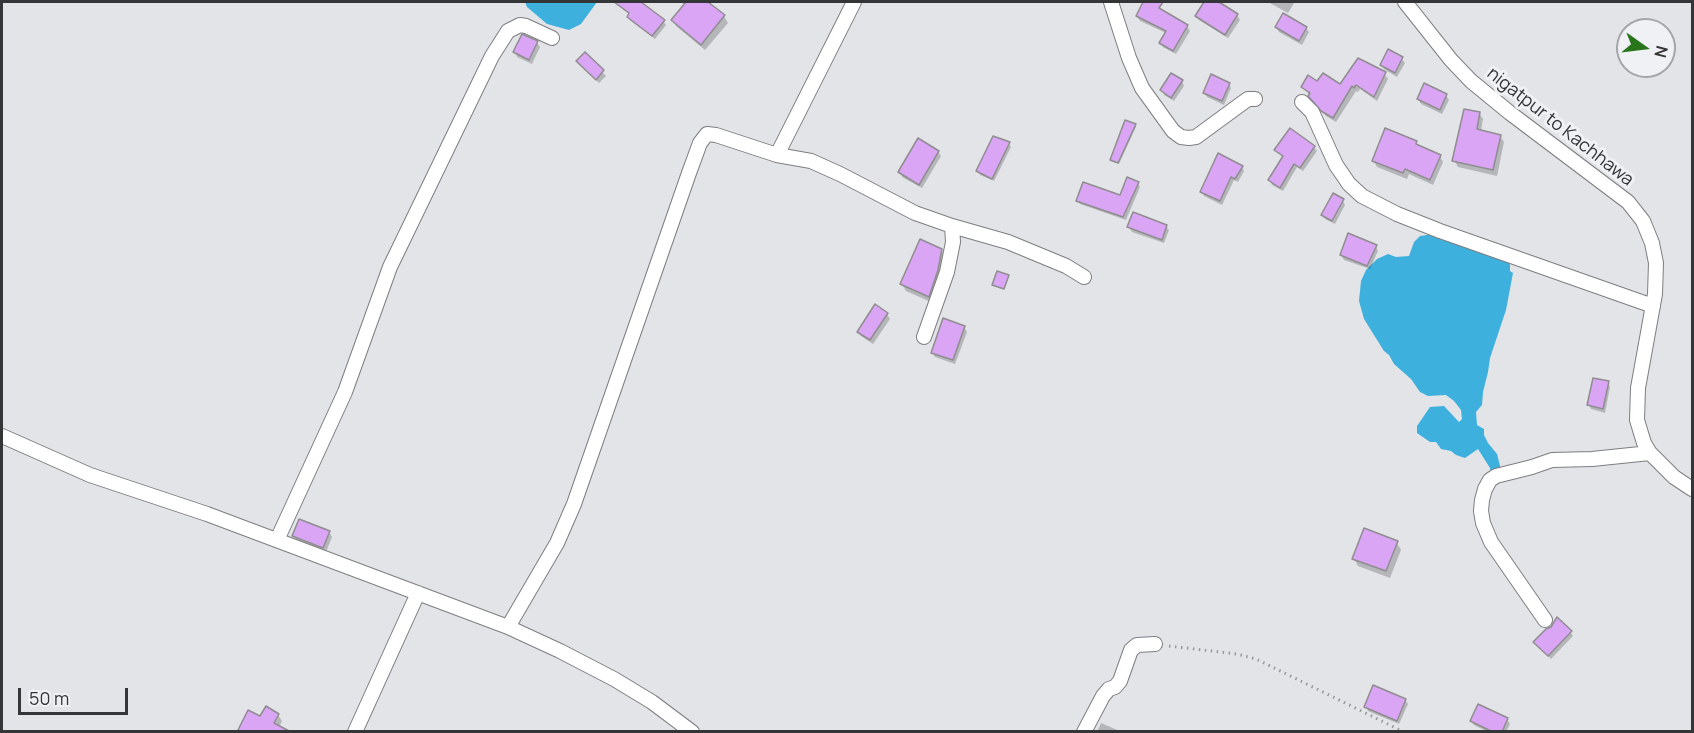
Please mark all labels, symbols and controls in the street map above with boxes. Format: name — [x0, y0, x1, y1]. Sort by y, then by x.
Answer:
north arrow — [1616, 18, 1676, 78]
text: N — [1649, 44, 1674, 60]
street label: nigatpur to Kachhawa — [1482, 63, 1638, 191]
scale bar — [21, 676, 130, 714]
text: 50 m — [29, 686, 69, 710]

